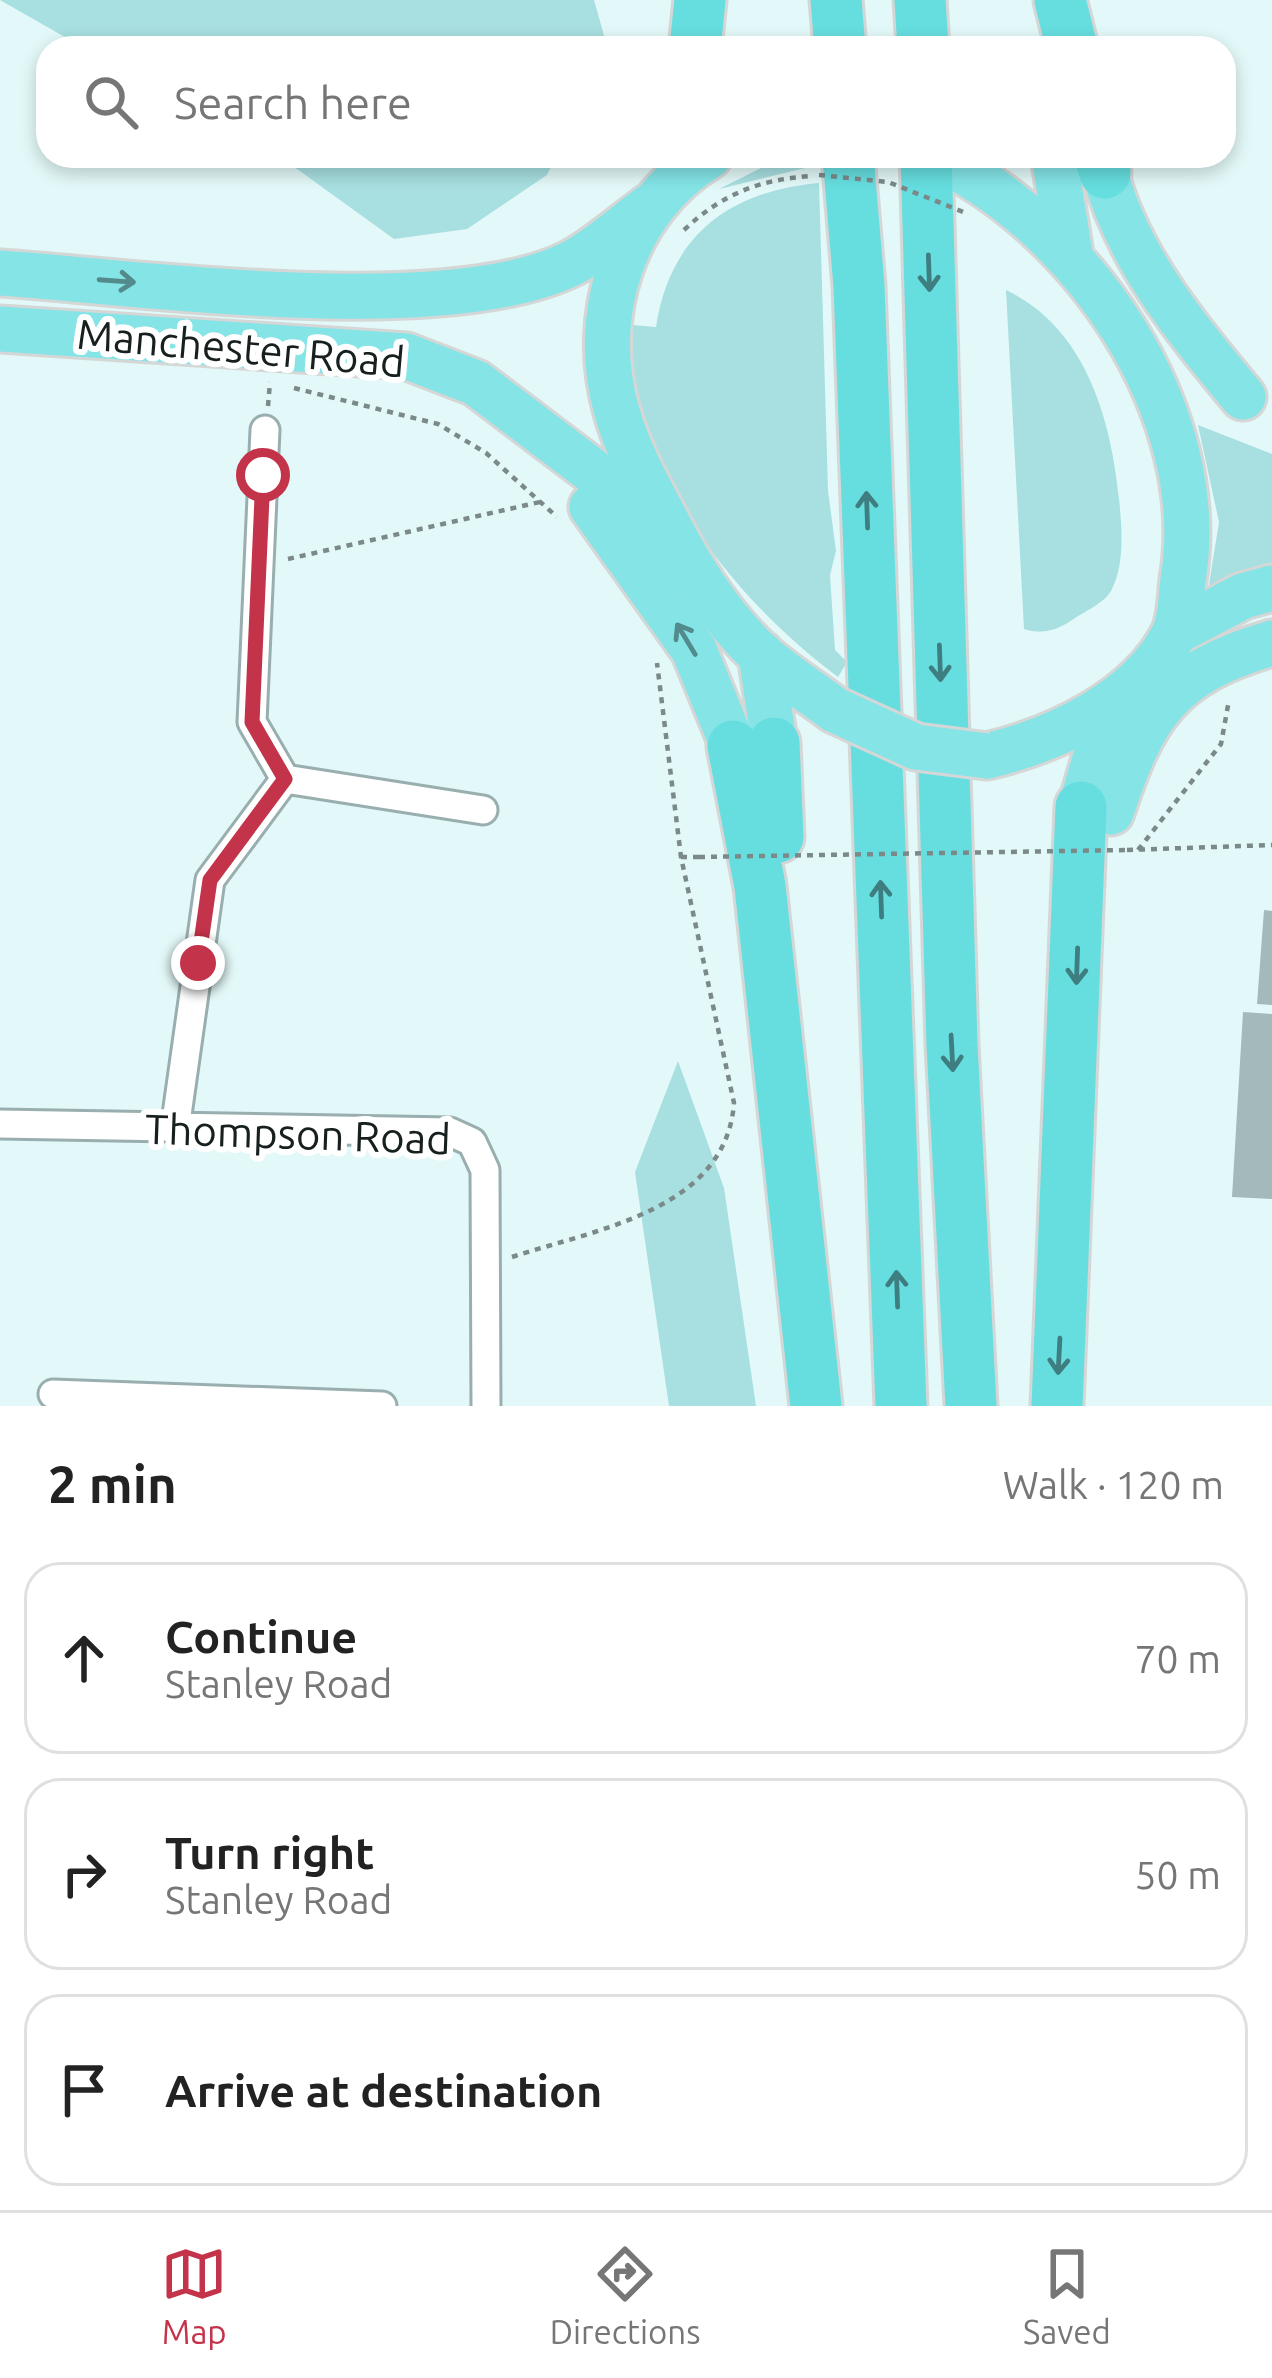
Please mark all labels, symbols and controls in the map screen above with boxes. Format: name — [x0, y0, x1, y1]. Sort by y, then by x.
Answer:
search box — [36, 36, 1236, 168]
icon: search — [78, 69, 144, 135]
text: Search here — [174, 77, 412, 128]
one-way arrow — [918, 253, 941, 292]
one-way arrow — [97, 269, 136, 292]
street label: Manchester Road — [75, 310, 407, 385]
route start — [236, 448, 290, 502]
one-way arrow — [855, 491, 878, 530]
one-way arrow — [674, 623, 698, 657]
one-way arrow — [929, 643, 952, 682]
one-way arrow — [870, 880, 893, 919]
route end — [171, 936, 225, 990]
one-way arrow — [1065, 946, 1088, 985]
one-way arrow — [941, 1033, 964, 1072]
street label: Thompson Road — [144, 1105, 452, 1162]
one-way arrow — [885, 1270, 908, 1309]
one-way arrow — [1047, 1336, 1070, 1375]
text: 2 min — [48, 1455, 177, 1513]
text: Walk · 120 m — [1003, 1463, 1224, 1506]
text: Continue — [165, 1611, 357, 1662]
icon: ahead — [51, 1625, 117, 1691]
text: 70 m — [1134, 1637, 1221, 1680]
text: Stanley Road — [165, 1662, 392, 1705]
text: Turn right — [165, 1827, 374, 1878]
icon: right — [51, 1841, 117, 1907]
text: 50 m — [1134, 1853, 1221, 1896]
text: Stanley Road — [165, 1878, 392, 1921]
icon: arrive — [51, 2057, 117, 2123]
text: Arrive at destination — [165, 2065, 602, 2116]
tab: Map — [161, 2241, 227, 2350]
tab: Directions — [550, 2241, 700, 2350]
tab: Saved — [1023, 2241, 1111, 2350]

